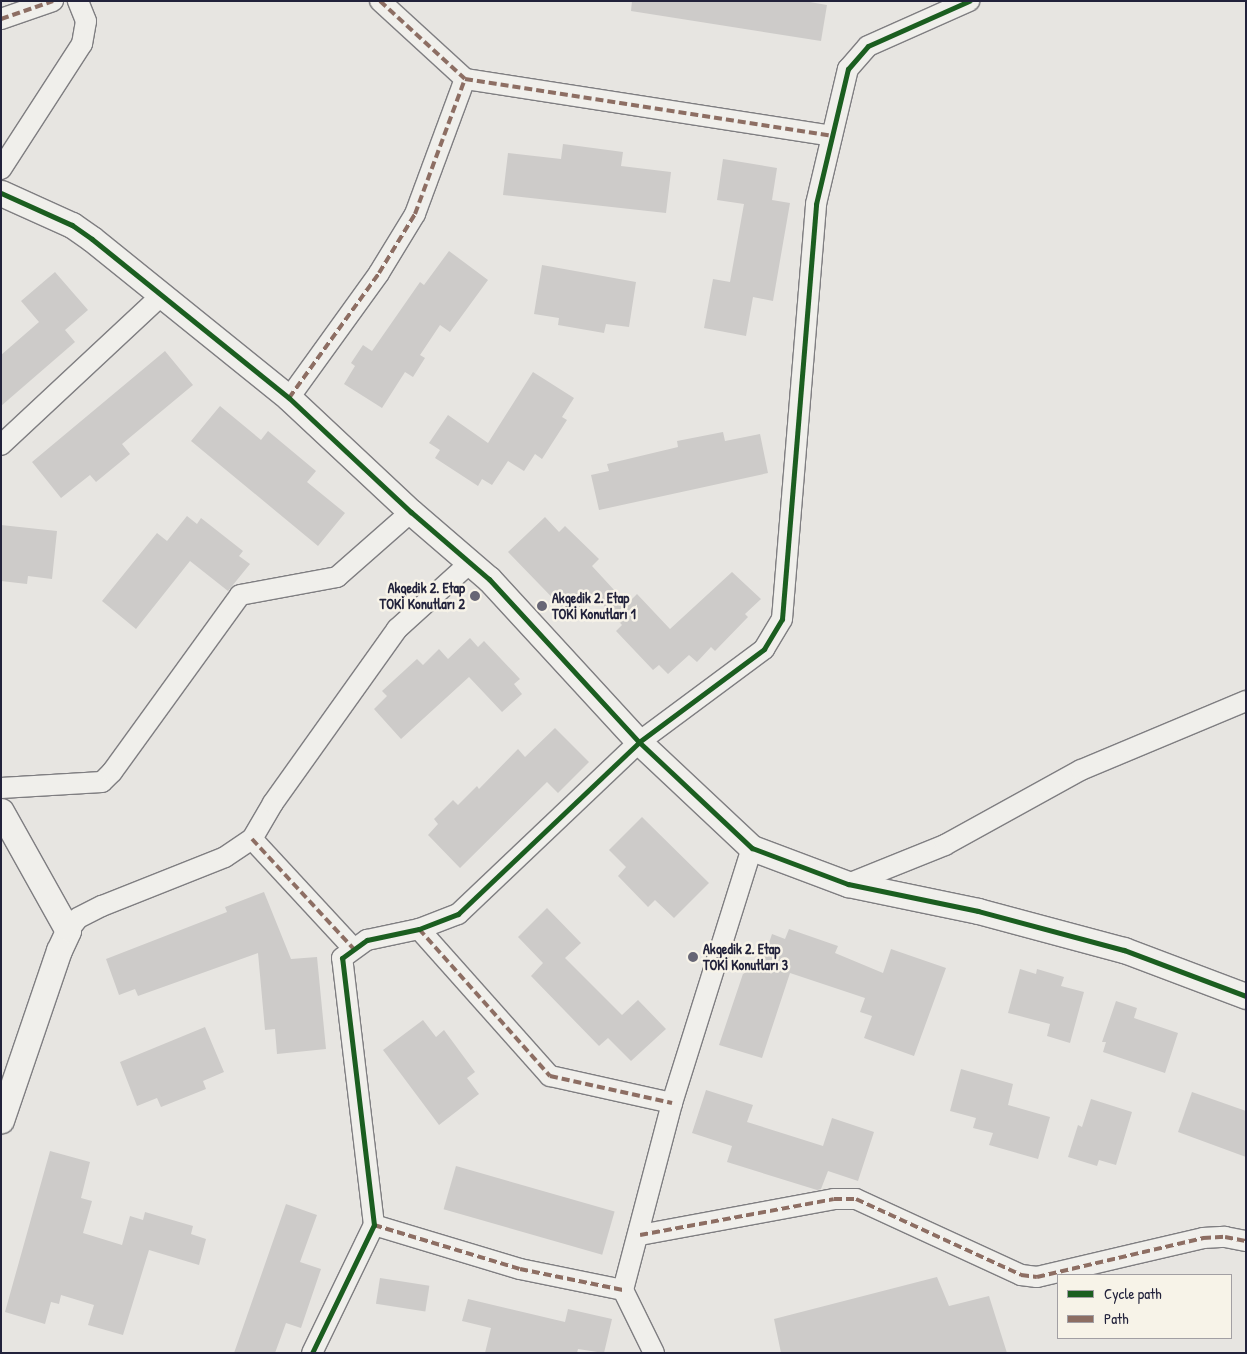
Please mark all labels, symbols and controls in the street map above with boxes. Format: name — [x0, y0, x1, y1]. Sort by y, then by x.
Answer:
place label: Akgedik 2. Etap TOKİ Konutları 2 — [380, 580, 465, 612]
marker: Akgedik 2. Etap TOKİ Konutları 2 — [469, 590, 481, 602]
place label: Akgedik 2. Etap TOKİ Konutları 1 — [552, 590, 636, 622]
marker: Akgedik 2. Etap TOKİ Konutları 1 — [536, 600, 548, 612]
place label: Akgedik 2. Etap TOKİ Konutları 3 — [703, 941, 788, 974]
marker: Akgedik 2. Etap TOKİ Konutları 3 — [687, 951, 699, 963]
legend — [1057, 1274, 1232, 1339]
text: Cycle path — [1104, 1283, 1162, 1304]
text: Path — [1104, 1308, 1129, 1329]

